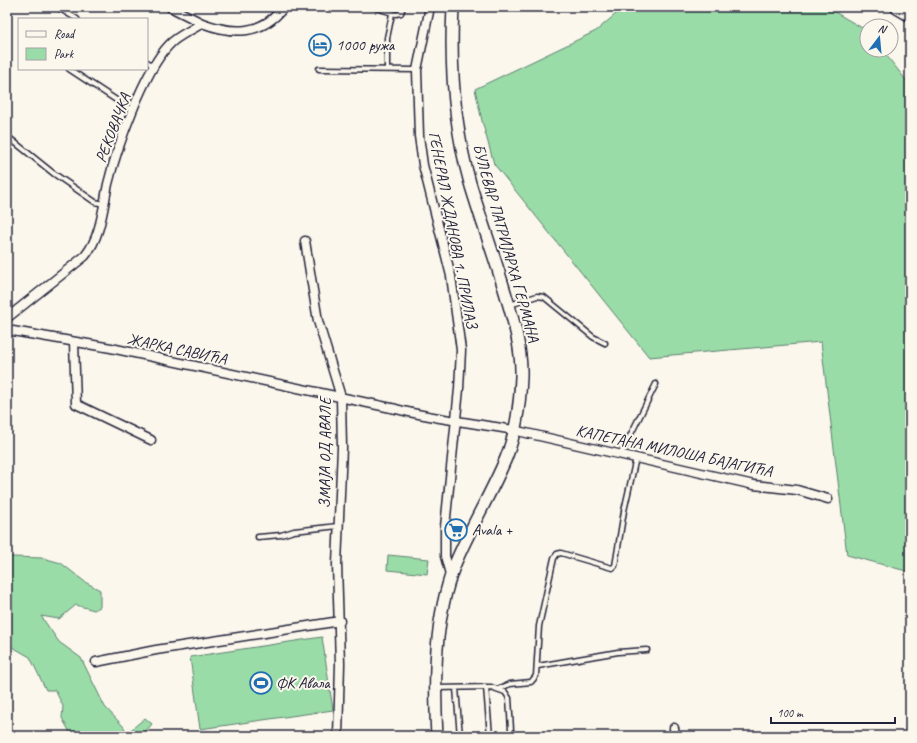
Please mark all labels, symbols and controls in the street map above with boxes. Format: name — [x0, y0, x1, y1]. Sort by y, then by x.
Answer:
legend — [18, 18, 148, 70]
north arrow — [859, 18, 899, 58]
text: N — [877, 21, 889, 37]
text: Road — [54, 26, 76, 42]
hotel icon: 1000 ружа — [307, 32, 333, 58]
place label: 1000 ружа — [336, 35, 396, 55]
text: Park — [54, 46, 75, 62]
street label: РЕКОВАЧКА — [91, 90, 136, 165]
street label: ГЕНЕРАЛ ЖДАНОВА 1. ПРИЛАЗ — [424, 130, 482, 331]
street label: БУЛЕВАР ПАТРИЈАРХА ГЕРМАНА — [468, 142, 544, 345]
street label: ЖАРКА САВИЋА — [126, 329, 229, 369]
street label: ЗМАЈА ОД АВАЛЕ — [315, 395, 335, 508]
street label: КАПЕТАНА МИЛОША БАЈАГИЋА — [574, 420, 775, 482]
supermarket icon: Avala + — [443, 517, 469, 543]
place label: Avala + — [472, 520, 513, 540]
sports icon: ФК Авала — [248, 670, 274, 696]
place label: ФК Авала — [276, 673, 331, 693]
scale bar — [771, 699, 895, 725]
text: 100 m — [777, 705, 804, 721]

